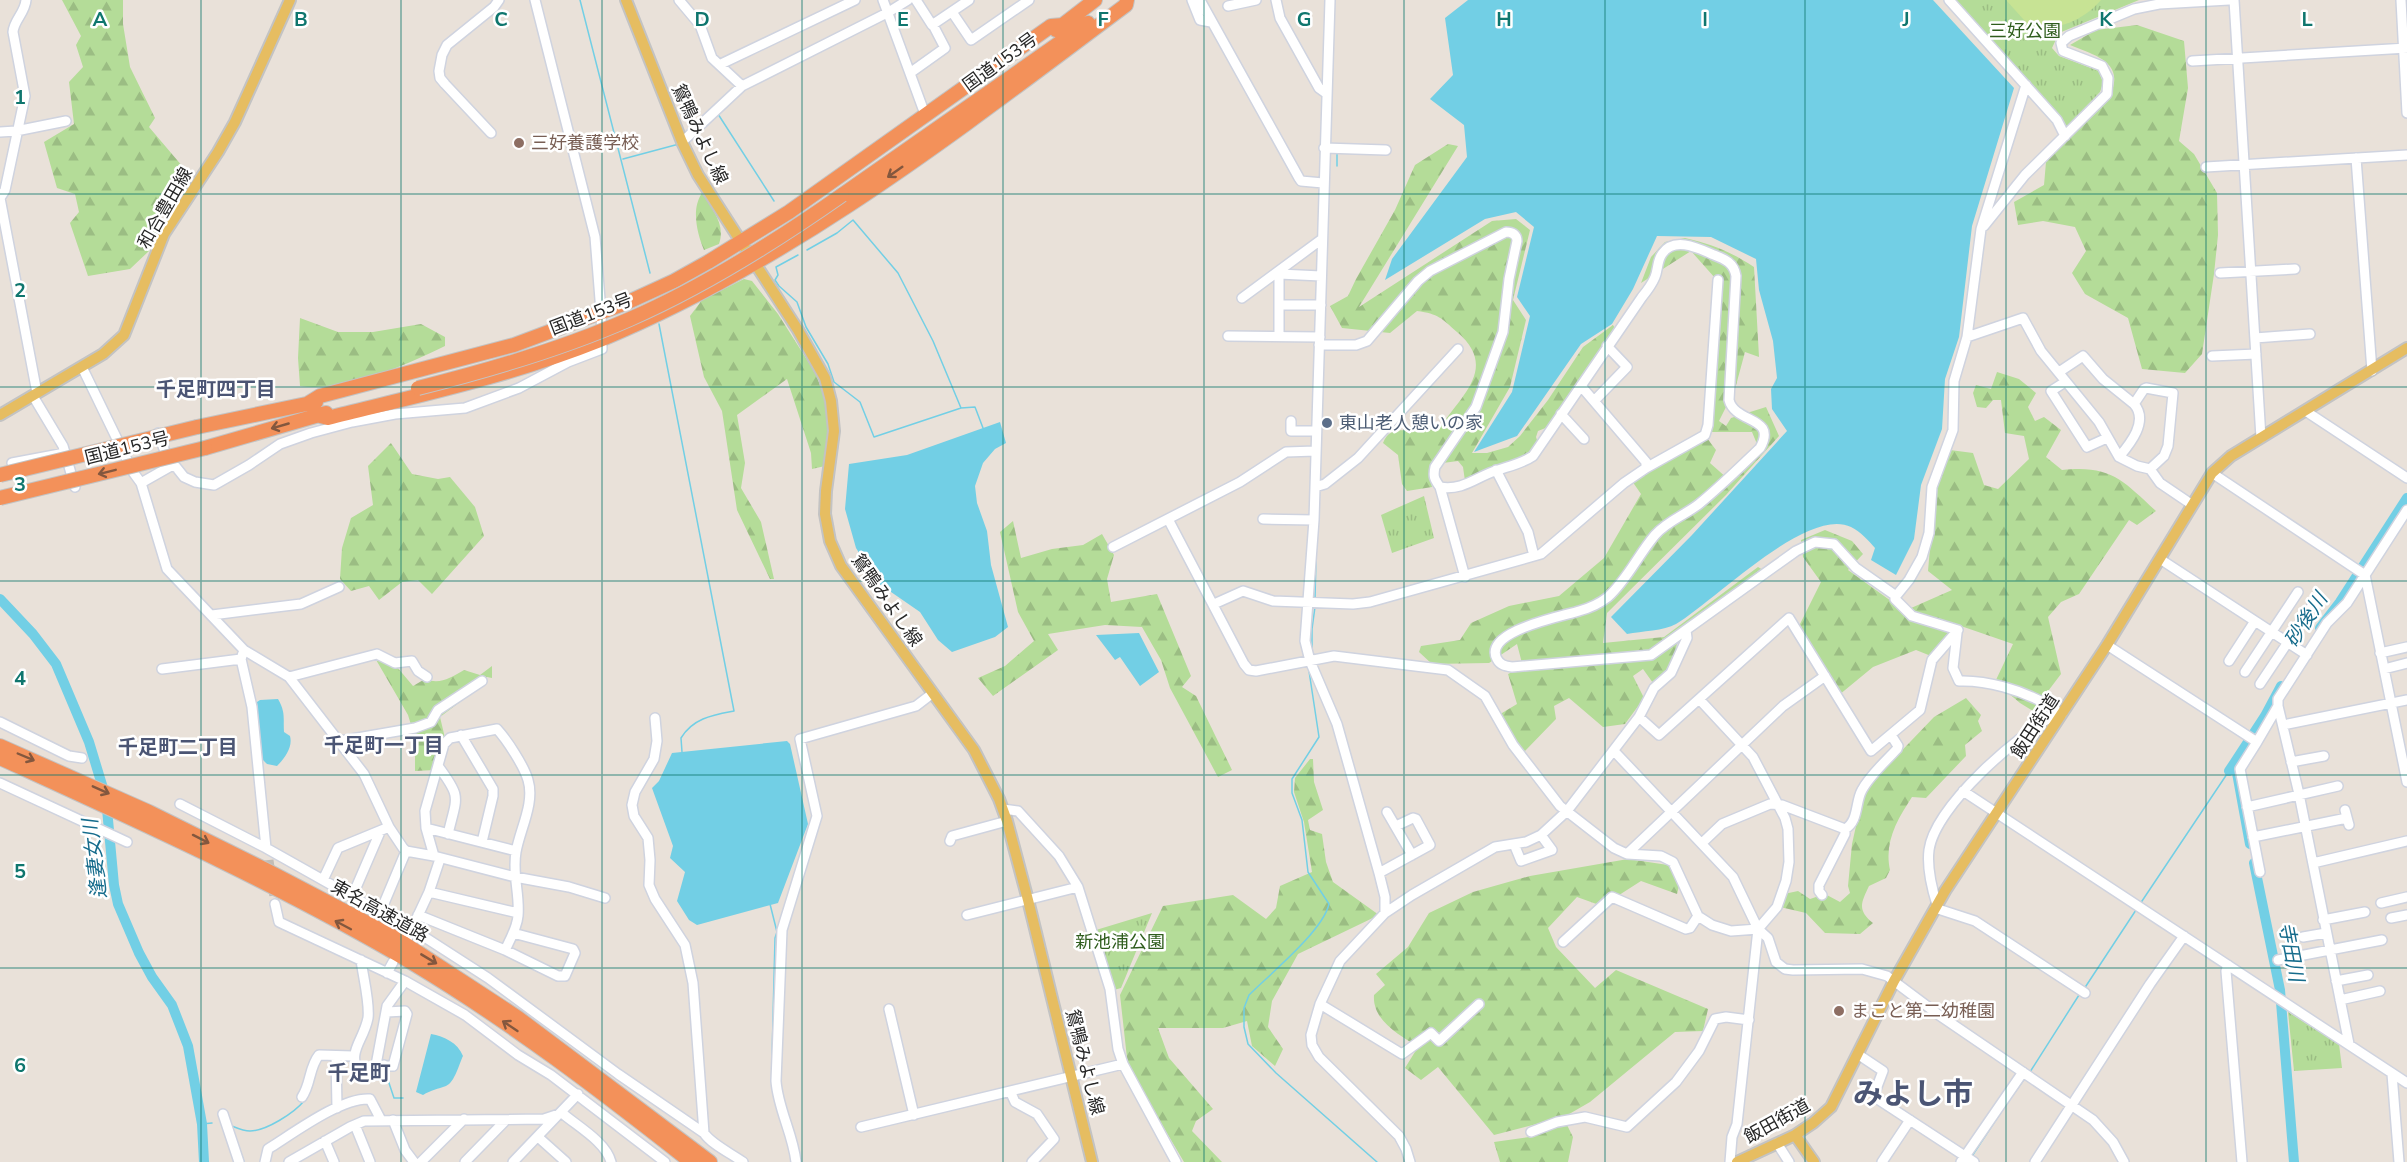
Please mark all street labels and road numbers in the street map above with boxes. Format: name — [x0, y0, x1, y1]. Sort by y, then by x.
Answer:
street label: 国道153号 — [958, 27, 1042, 97]
street label: 鴛鴨みよし線 — [666, 80, 734, 188]
street label: 和合豊田線 — [132, 163, 198, 253]
street label: 国道153号 — [546, 287, 636, 341]
street label: 国道153号 — [82, 426, 172, 470]
street label: 鴛鴨みよし線 — [846, 549, 928, 651]
street label: 飯田街道 — [2005, 689, 2065, 763]
street label: 東名高速道路 — [327, 874, 433, 948]
street label: 鴛鴨みよし線 — [1060, 1007, 1110, 1117]
street label: 飯田街道 — [1740, 1093, 1814, 1149]

